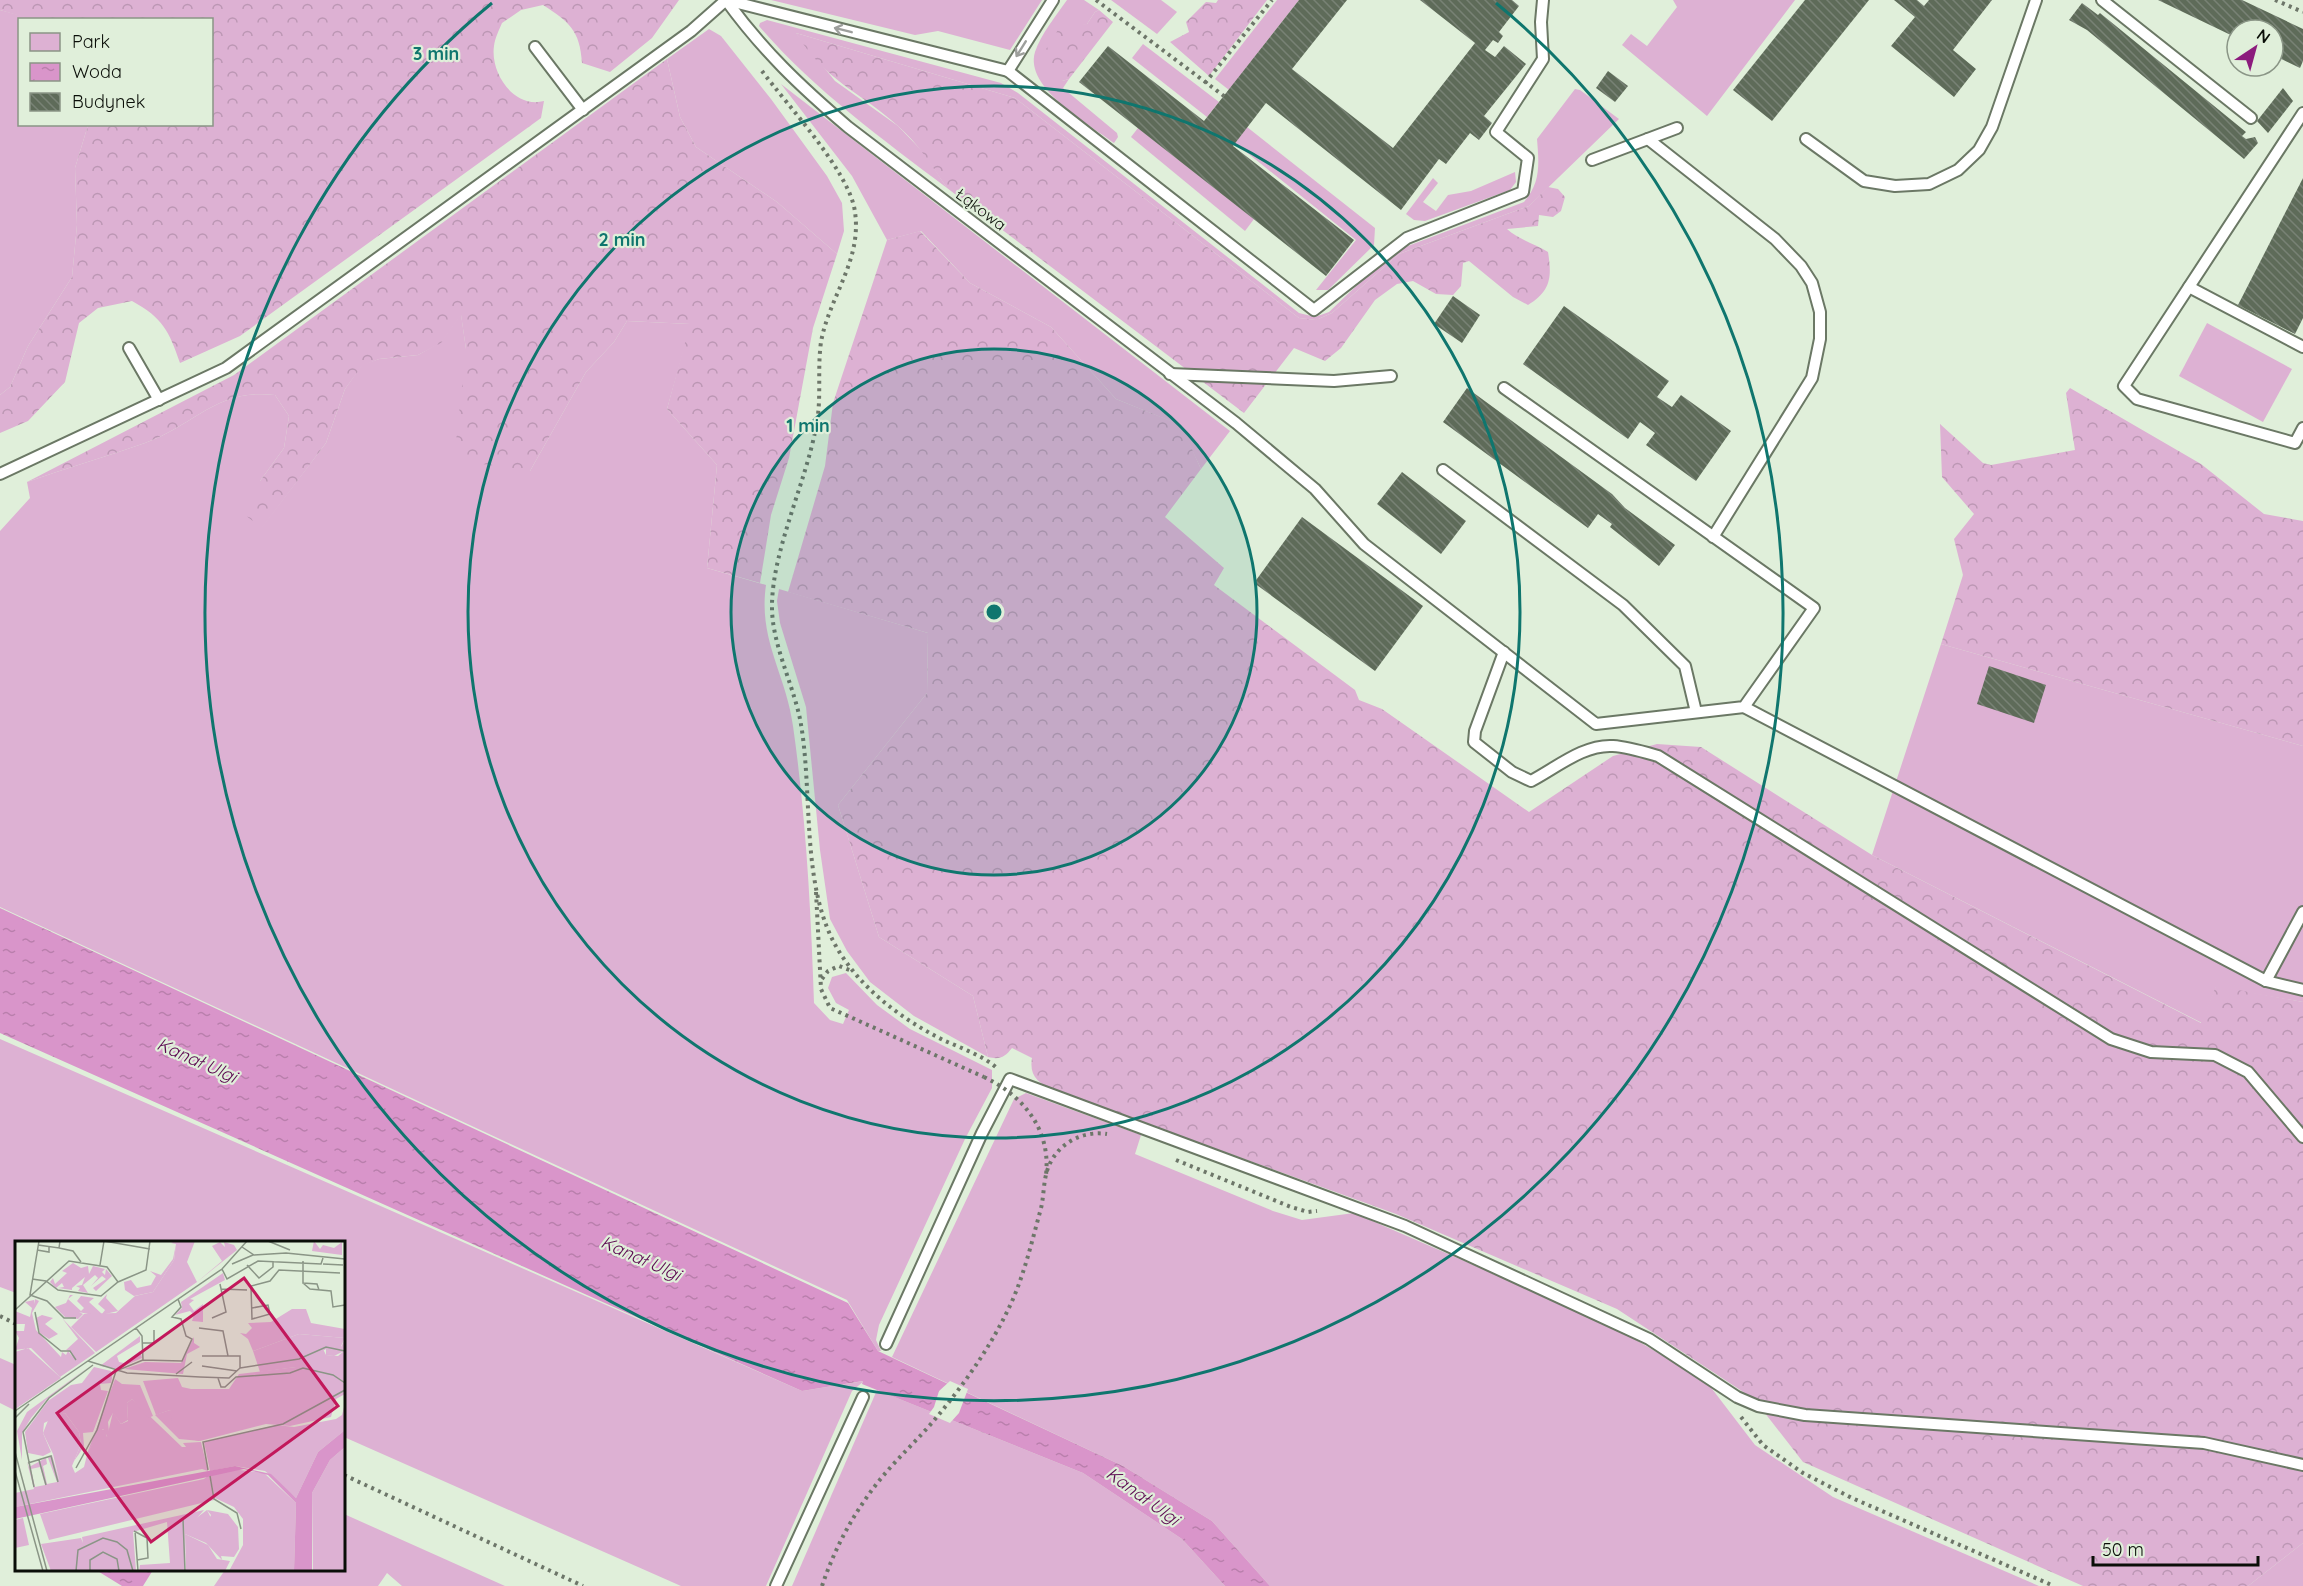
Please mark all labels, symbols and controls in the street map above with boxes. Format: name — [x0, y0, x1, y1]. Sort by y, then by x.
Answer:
legend — [18, 18, 213, 126]
north arrow — [2225, 18, 2285, 78]
one-way arrow — [834, 23, 853, 35]
text: N — [2253, 24, 2274, 47]
text: Park — [72, 30, 110, 53]
one-way arrow — [1015, 41, 1028, 58]
text: 3 min — [413, 42, 459, 65]
text: Woda — [72, 60, 122, 83]
text: Budynek — [72, 90, 145, 113]
street label: Łąkowa — [952, 183, 1010, 235]
text: 2 min — [599, 228, 645, 251]
text: 1 min — [786, 414, 830, 437]
centre of rings — [984, 602, 1004, 622]
water label: Kanał Ulgi — [153, 1032, 243, 1089]
water label: Kanał Ulgi — [597, 1230, 687, 1287]
inset map — [15, 1241, 345, 1571]
water label: Kanał Ulgi — [1102, 1462, 1186, 1532]
scale bar — [2093, 1529, 2258, 1567]
text: 50 m — [2102, 1538, 2144, 1561]

